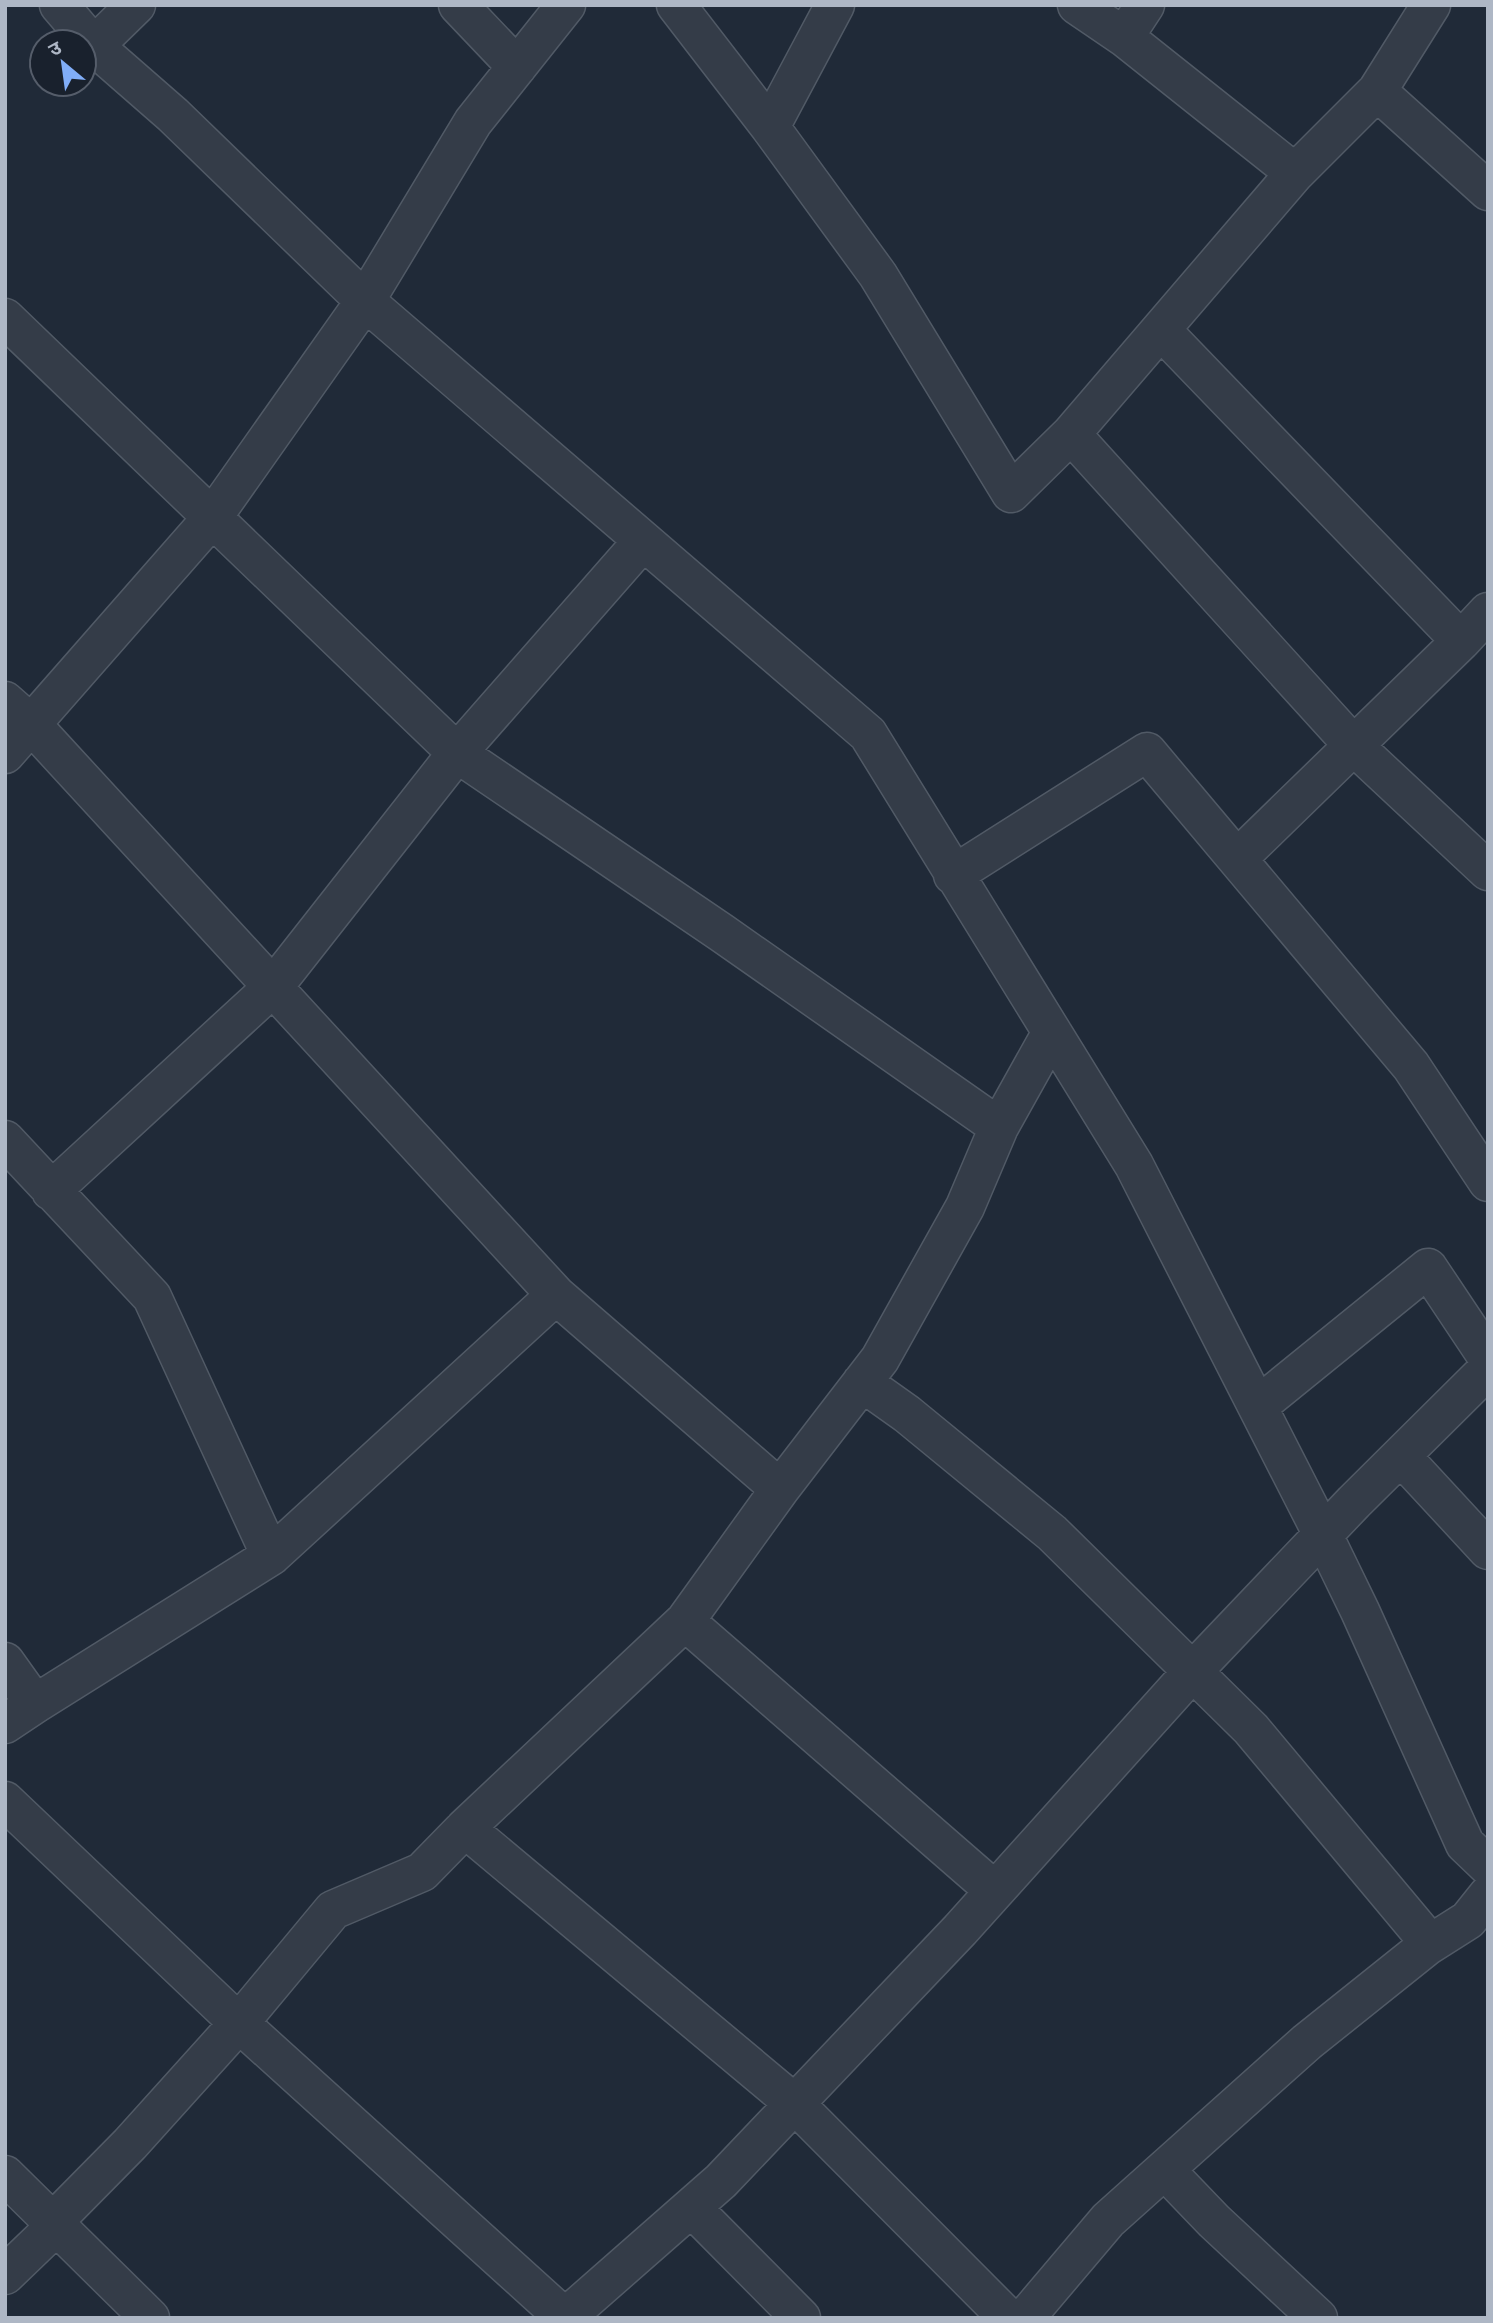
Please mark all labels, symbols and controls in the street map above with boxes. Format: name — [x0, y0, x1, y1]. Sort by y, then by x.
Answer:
north arrow — [28, 28, 98, 98]
text: उ — [45, 35, 66, 61]

